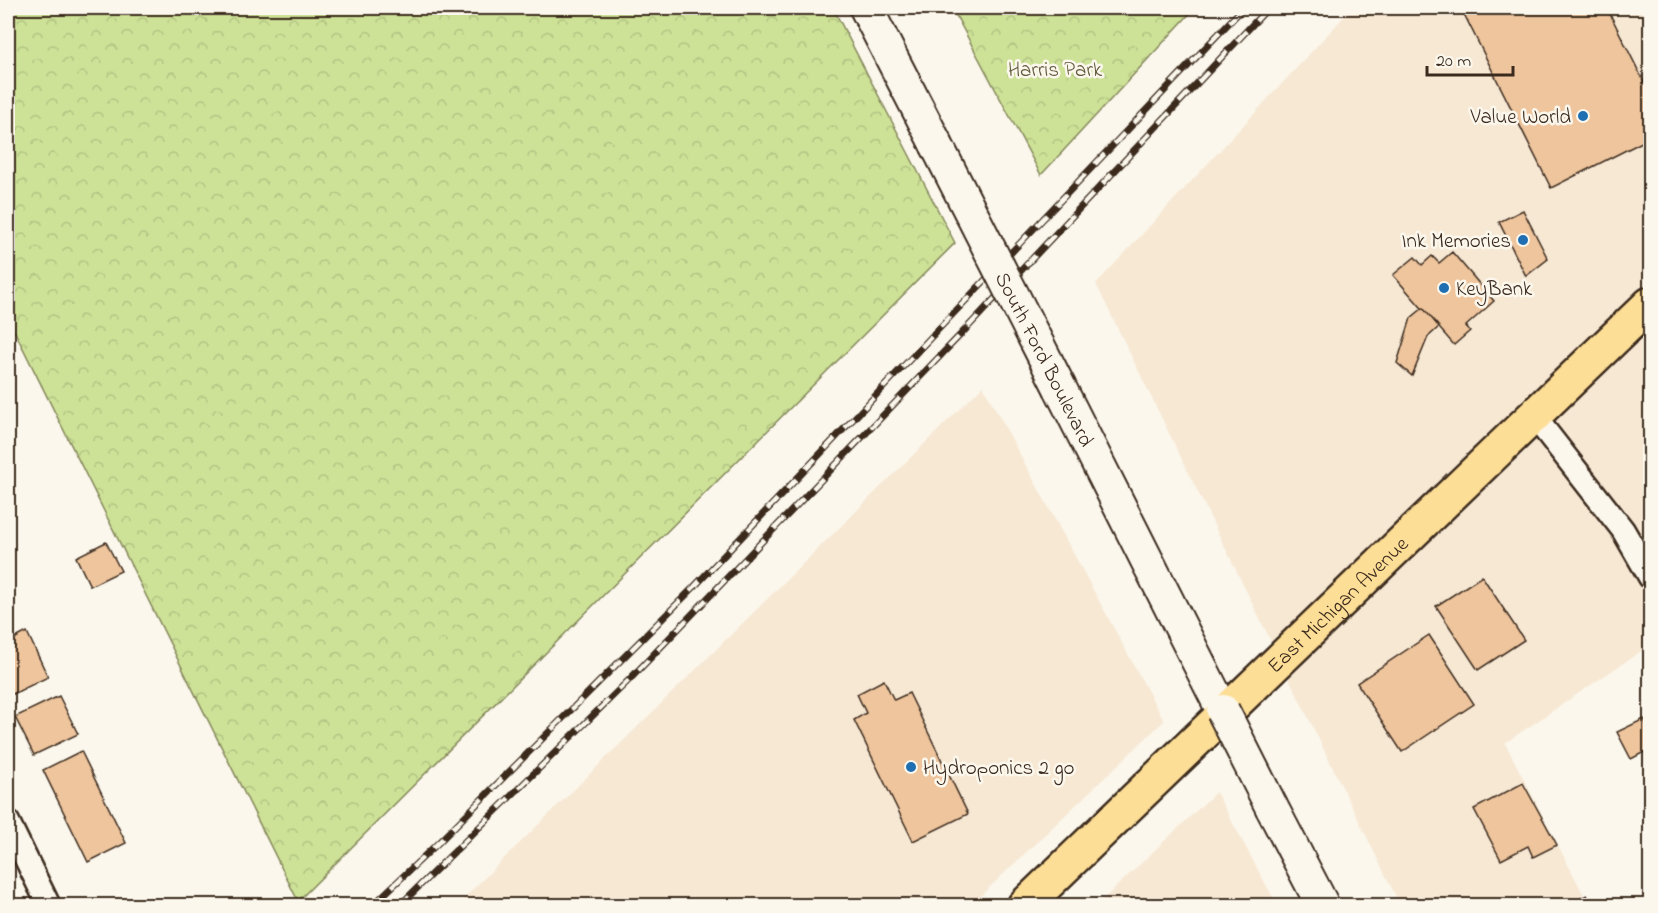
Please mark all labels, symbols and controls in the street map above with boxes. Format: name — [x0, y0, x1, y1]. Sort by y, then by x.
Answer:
scale bar — [1427, 39, 1512, 77]
text: 20 m — [1436, 49, 1471, 75]
park label: Harris Park — [1008, 56, 1103, 86]
place label: Value World — [1470, 103, 1571, 133]
marker: Value World — [1576, 109, 1590, 123]
place label: Ink Memories — [1402, 227, 1511, 257]
marker: Ink Memories — [1516, 233, 1530, 247]
street label: South Ford Boulevard — [986, 267, 1100, 453]
place label: KeyBank — [1456, 275, 1533, 307]
marker: KeyBank — [1437, 281, 1451, 295]
street label: East Michigan Avenue — [1262, 530, 1417, 681]
place label: Hydroponics 2 go — [923, 754, 1075, 786]
marker: Hydroponics 2 go — [904, 760, 918, 774]

